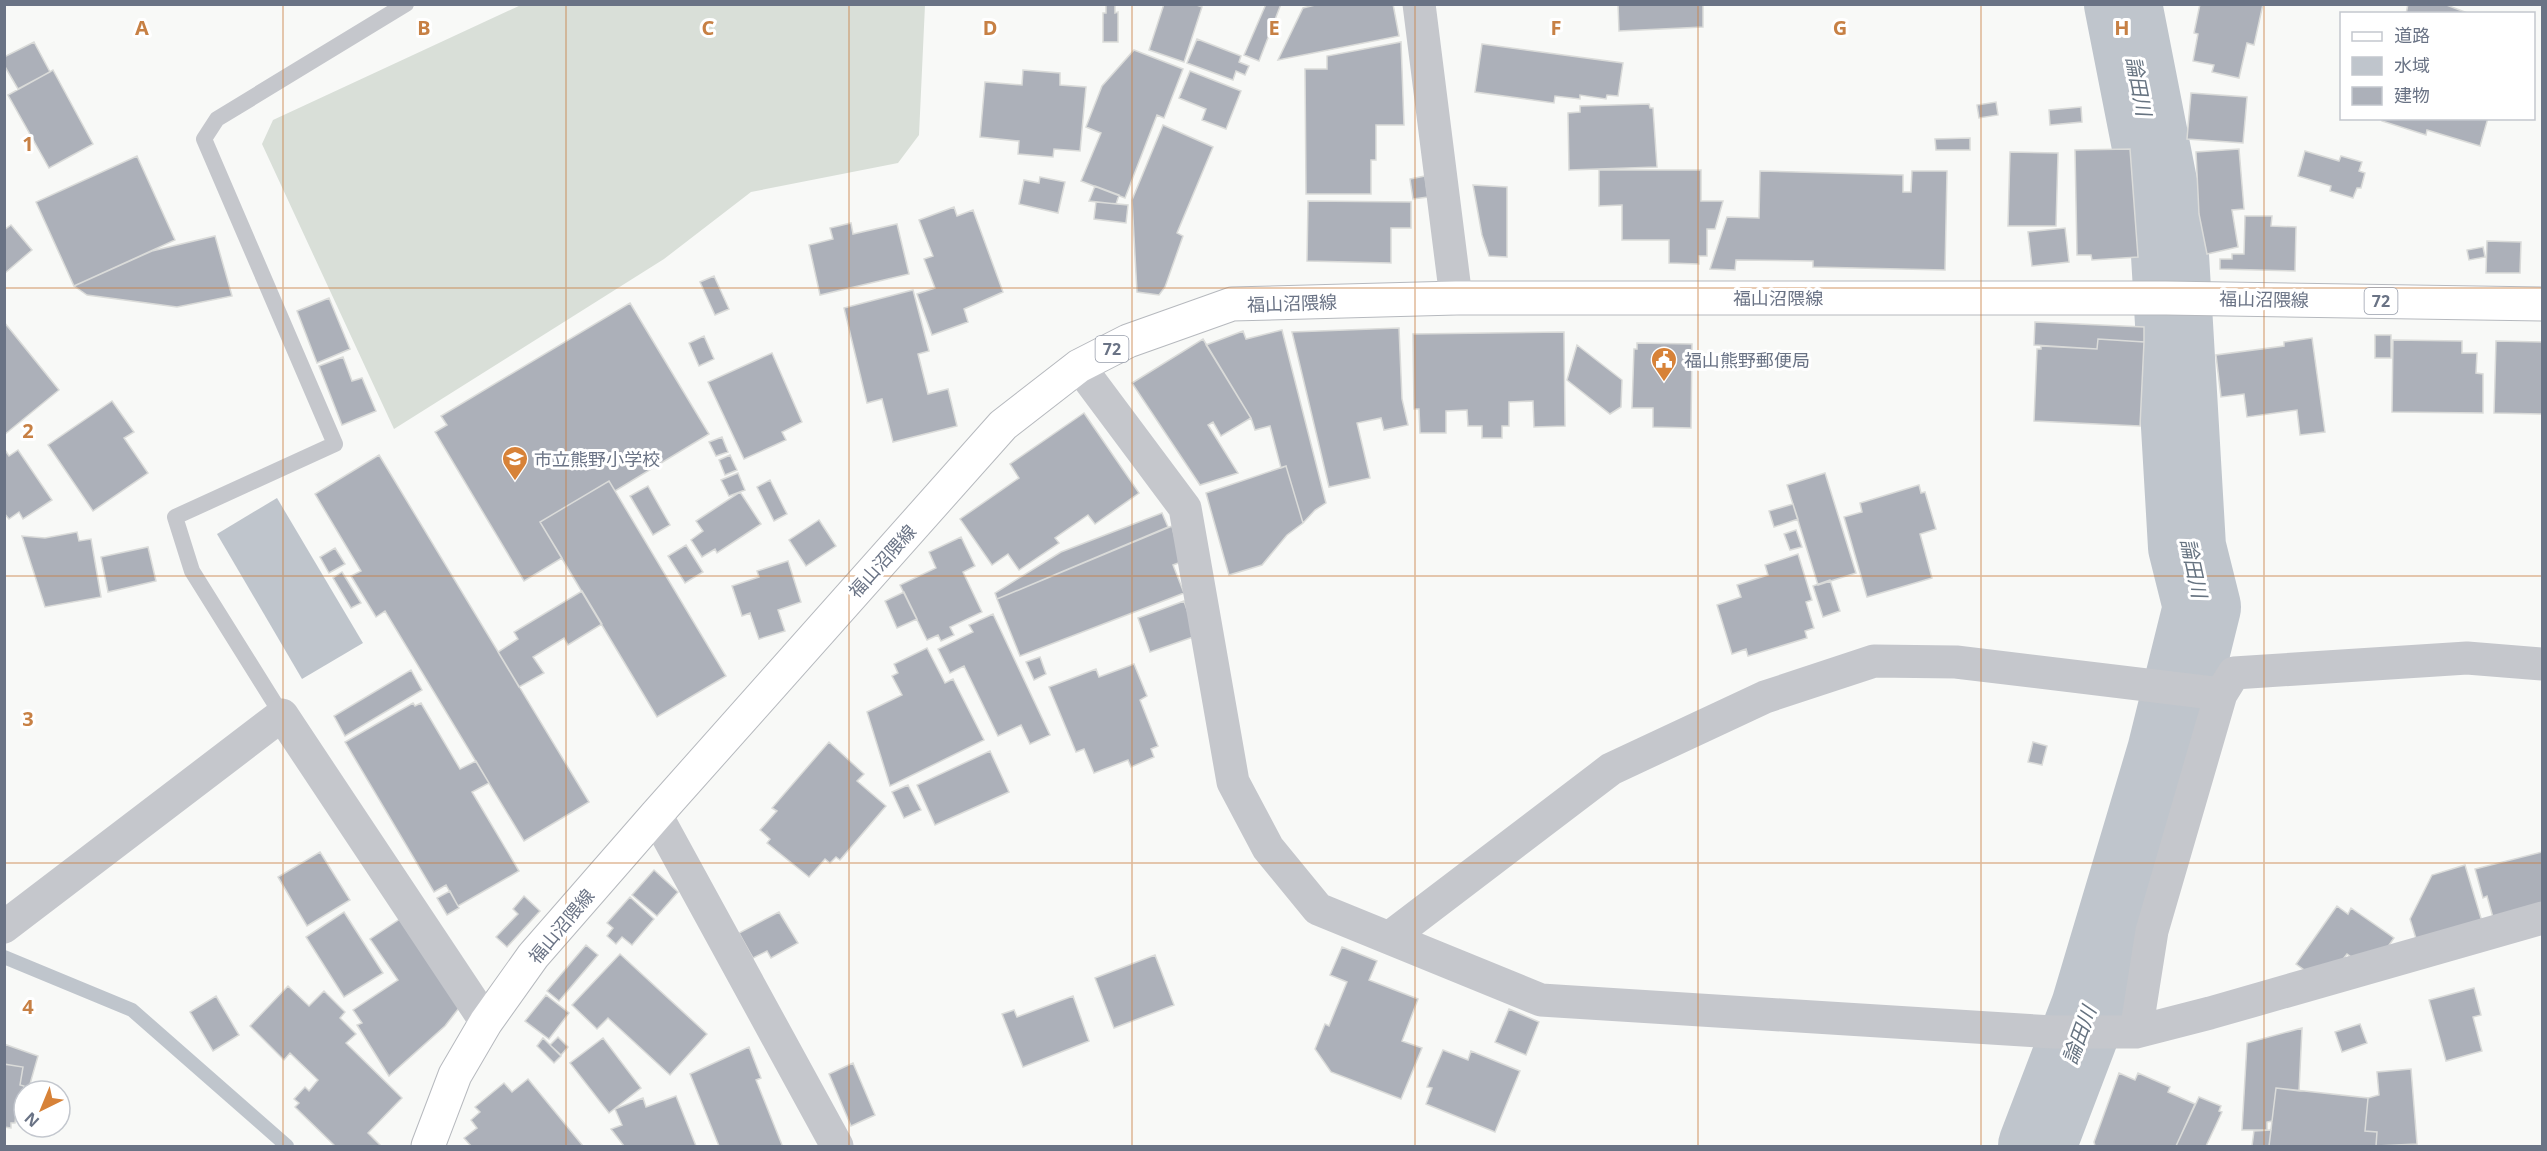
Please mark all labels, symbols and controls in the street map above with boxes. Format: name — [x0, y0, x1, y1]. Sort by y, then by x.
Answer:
legend — [2340, 12, 2535, 120]
text: A — [135, 14, 149, 41]
text: B — [417, 14, 431, 41]
text: C — [702, 14, 715, 41]
text: D — [983, 14, 997, 41]
text: E — [1268, 14, 1280, 41]
text: F — [1551, 14, 1561, 41]
text: G — [1833, 14, 1847, 41]
text: H — [2114, 14, 2130, 41]
text: 道路 — [2394, 23, 2430, 47]
text: 水域 — [2394, 53, 2430, 77]
water label: 論田川 — [2120, 54, 2158, 120]
text: 建物 — [2394, 83, 2430, 107]
text: 1 — [22, 130, 34, 157]
street label: 福山沼隈線 — [1733, 286, 1823, 310]
street label: 福山沼隈線 — [2219, 286, 2309, 312]
road number: 72 — [2364, 288, 2398, 314]
street label: 福山沼隈線 — [1247, 289, 1337, 317]
road number: 72 — [1096, 336, 1128, 362]
public building icon: 福山熊野郵便局 — [1649, 345, 1679, 383]
place label: 福山熊野郵便局 — [1684, 348, 1810, 372]
text: 2 — [22, 417, 34, 444]
school or university icon: 市立熊野小学校 — [500, 444, 530, 482]
place label: 市立熊野小学校 — [534, 447, 660, 471]
street label: 福山沼隈線 — [843, 520, 921, 602]
water label: 論田川 — [2175, 536, 2214, 602]
text: 3 — [22, 705, 34, 732]
street label: 福山沼隈線 — [523, 884, 599, 968]
text: 4 — [22, 993, 34, 1020]
water label: 論田川 — [2056, 1000, 2103, 1068]
north arrow — [12, 1079, 72, 1139]
text: N — [20, 1107, 44, 1132]

